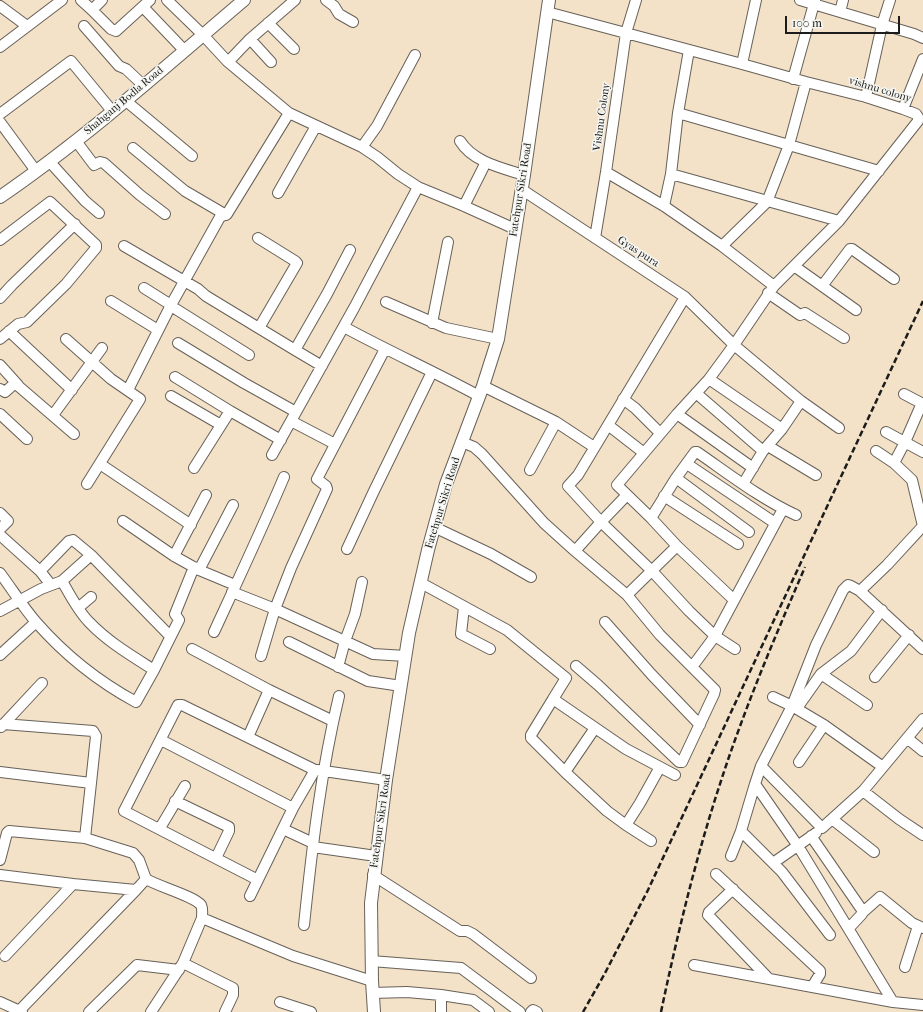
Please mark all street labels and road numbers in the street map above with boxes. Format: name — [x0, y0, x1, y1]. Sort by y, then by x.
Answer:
street label: Shahganj Bodla Road — [82, 64, 166, 138]
street label: vishnu colony — [847, 74, 913, 106]
street label: Vishnu Colony — [591, 82, 613, 152]
street label: Fatehpur Sikri Road — [507, 142, 535, 238]
street label: Gyas pura — [615, 234, 661, 270]
street label: Fatehpur Sikri Road — [423, 456, 463, 550]
street label: Fatehpur Sikri Road — [368, 773, 394, 869]

